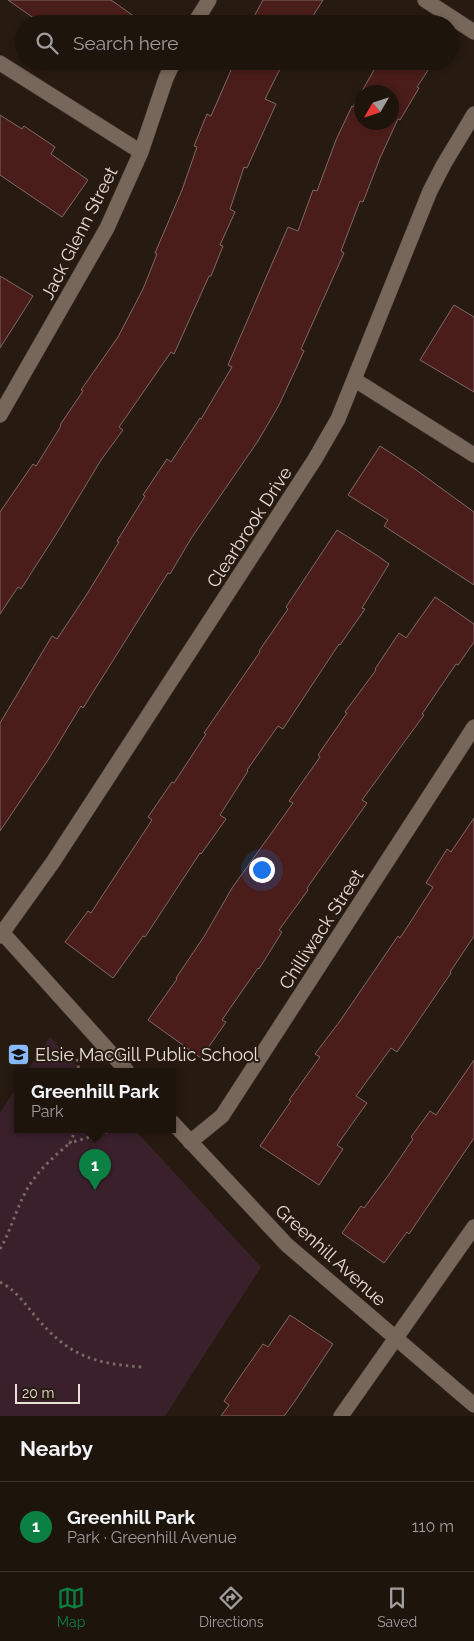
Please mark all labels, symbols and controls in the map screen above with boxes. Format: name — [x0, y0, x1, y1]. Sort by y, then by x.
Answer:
search box — [15, 15, 459, 70]
icon: search — [33, 29, 61, 57]
text: Search here — [73, 32, 179, 54]
north arrow — [354, 85, 399, 130]
street label: Jack Glenn Street — [36, 163, 122, 303]
street label: Clearbrook Drive — [202, 462, 296, 591]
your location — [249, 857, 275, 883]
street label: Chilliwack Street — [274, 865, 368, 993]
school or university icon: Elsie MacGill Public School — [7, 1042, 31, 1066]
place label: Elsie MacGill Public School — [35, 1044, 259, 1065]
popup — [14, 1068, 176, 1133]
text: Greenhill Park — [31, 1080, 159, 1102]
text: Park — [31, 1102, 64, 1121]
pin: 1 — [79, 1149, 111, 1190]
street label: Greenhill Avenue — [271, 1200, 391, 1310]
scale bar — [15, 1381, 80, 1404]
text: 20 m — [22, 1385, 54, 1401]
text: Nearby — [20, 1436, 93, 1461]
text: Greenhill Park — [67, 1506, 195, 1528]
text: 1 — [32, 1517, 40, 1536]
text: 110 m — [412, 1517, 454, 1536]
text: Park · Greenhill Avenue — [67, 1528, 237, 1547]
tab: Map — [57, 1584, 85, 1630]
tab: Directions — [199, 1584, 264, 1630]
tab: Saved — [377, 1584, 417, 1630]

